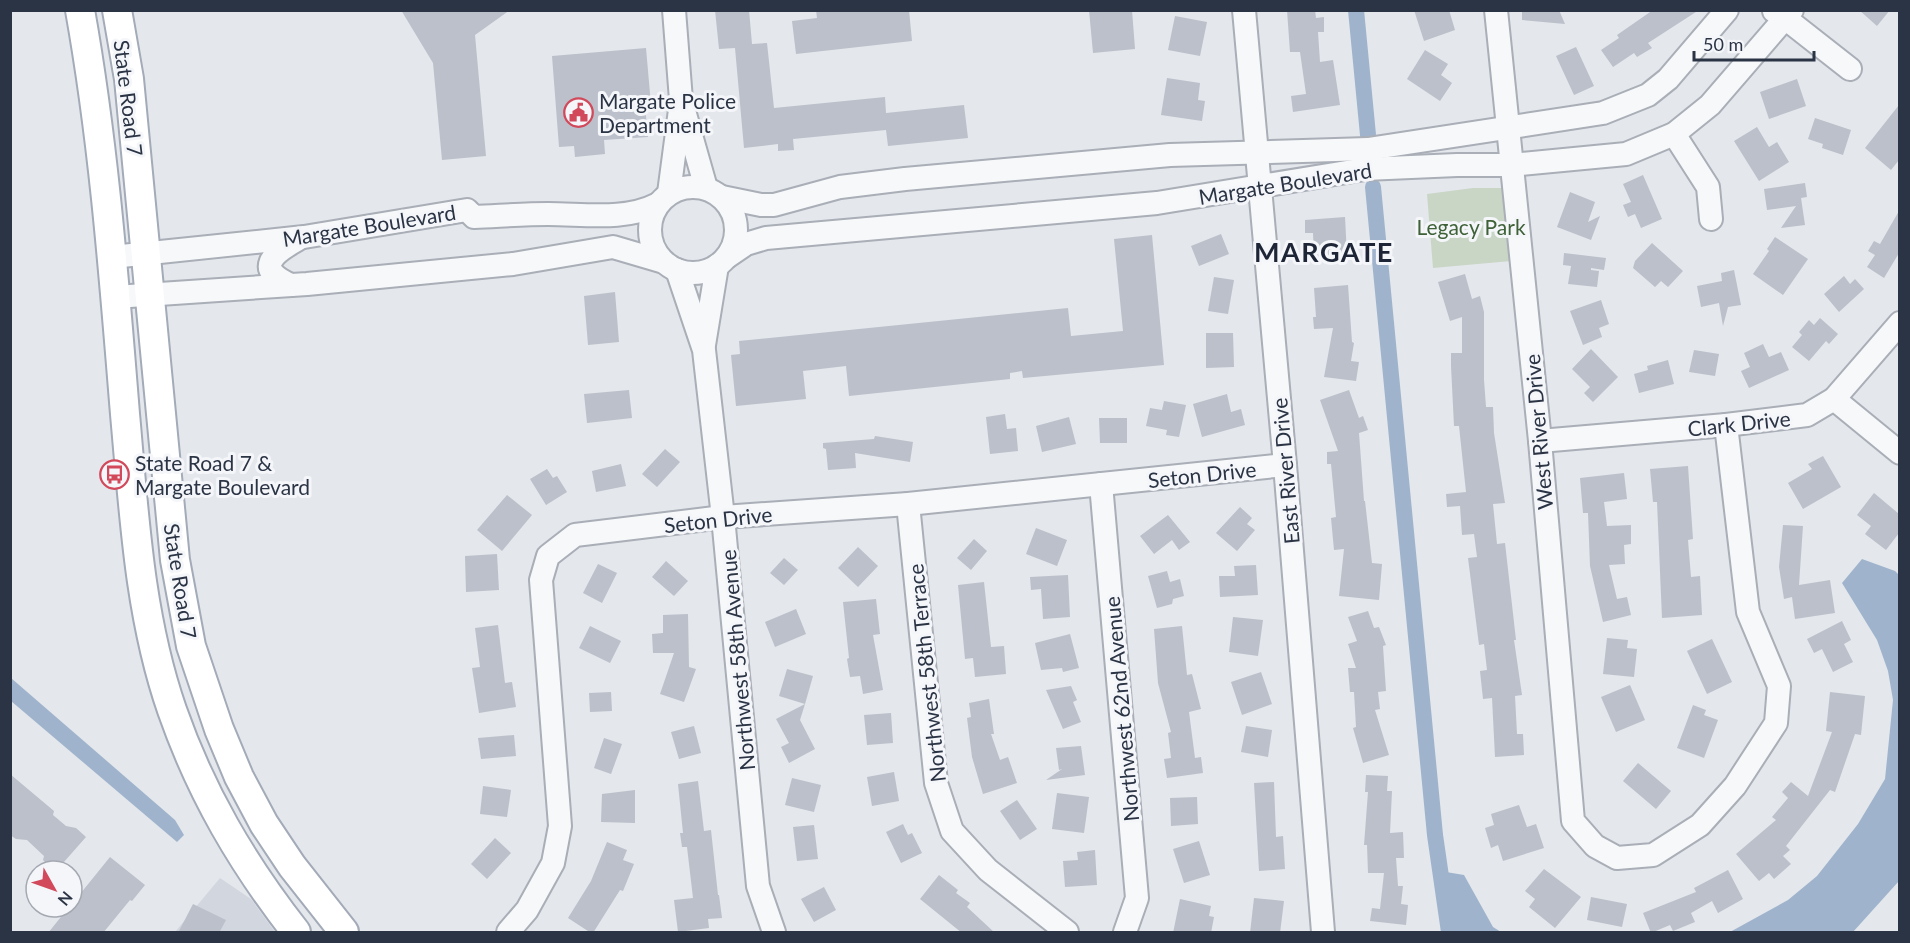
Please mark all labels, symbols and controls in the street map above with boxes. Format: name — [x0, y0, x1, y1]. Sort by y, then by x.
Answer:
scale bar — [1694, 24, 1814, 62]
text: 50 m — [1703, 33, 1743, 55]
street label: State Road 7 — [109, 38, 149, 158]
place label: Margate Police Department — [599, 88, 736, 137]
public building icon: Margate Police Department — [562, 96, 594, 128]
street label: Margate Boulevard — [1197, 157, 1373, 209]
street label: Margate Boulevard — [281, 199, 457, 251]
park label: Legacy Park — [1416, 214, 1526, 239]
district label: MARGATE — [1254, 235, 1394, 268]
street label: West River Drive — [1519, 353, 1557, 511]
street label: East River Drive — [1266, 397, 1304, 545]
street label: Clark Drive — [1686, 405, 1792, 441]
place label: State Road 7 & Margate Boulevard — [135, 450, 310, 499]
street label: Seton Drive — [1147, 456, 1257, 492]
bus stop icon: State Road 7 & Margate Boulevard — [98, 458, 130, 490]
street label: Seton Drive — [663, 501, 773, 537]
street label: State Road 7 — [160, 521, 202, 641]
street label: Northwest 58th Avenue — [715, 548, 759, 772]
street label: Northwest 58th Terrace — [902, 562, 950, 784]
street label: Northwest 62nd Avenue — [1099, 595, 1143, 823]
north arrow — [24, 859, 84, 919]
text: N — [55, 888, 77, 910]

